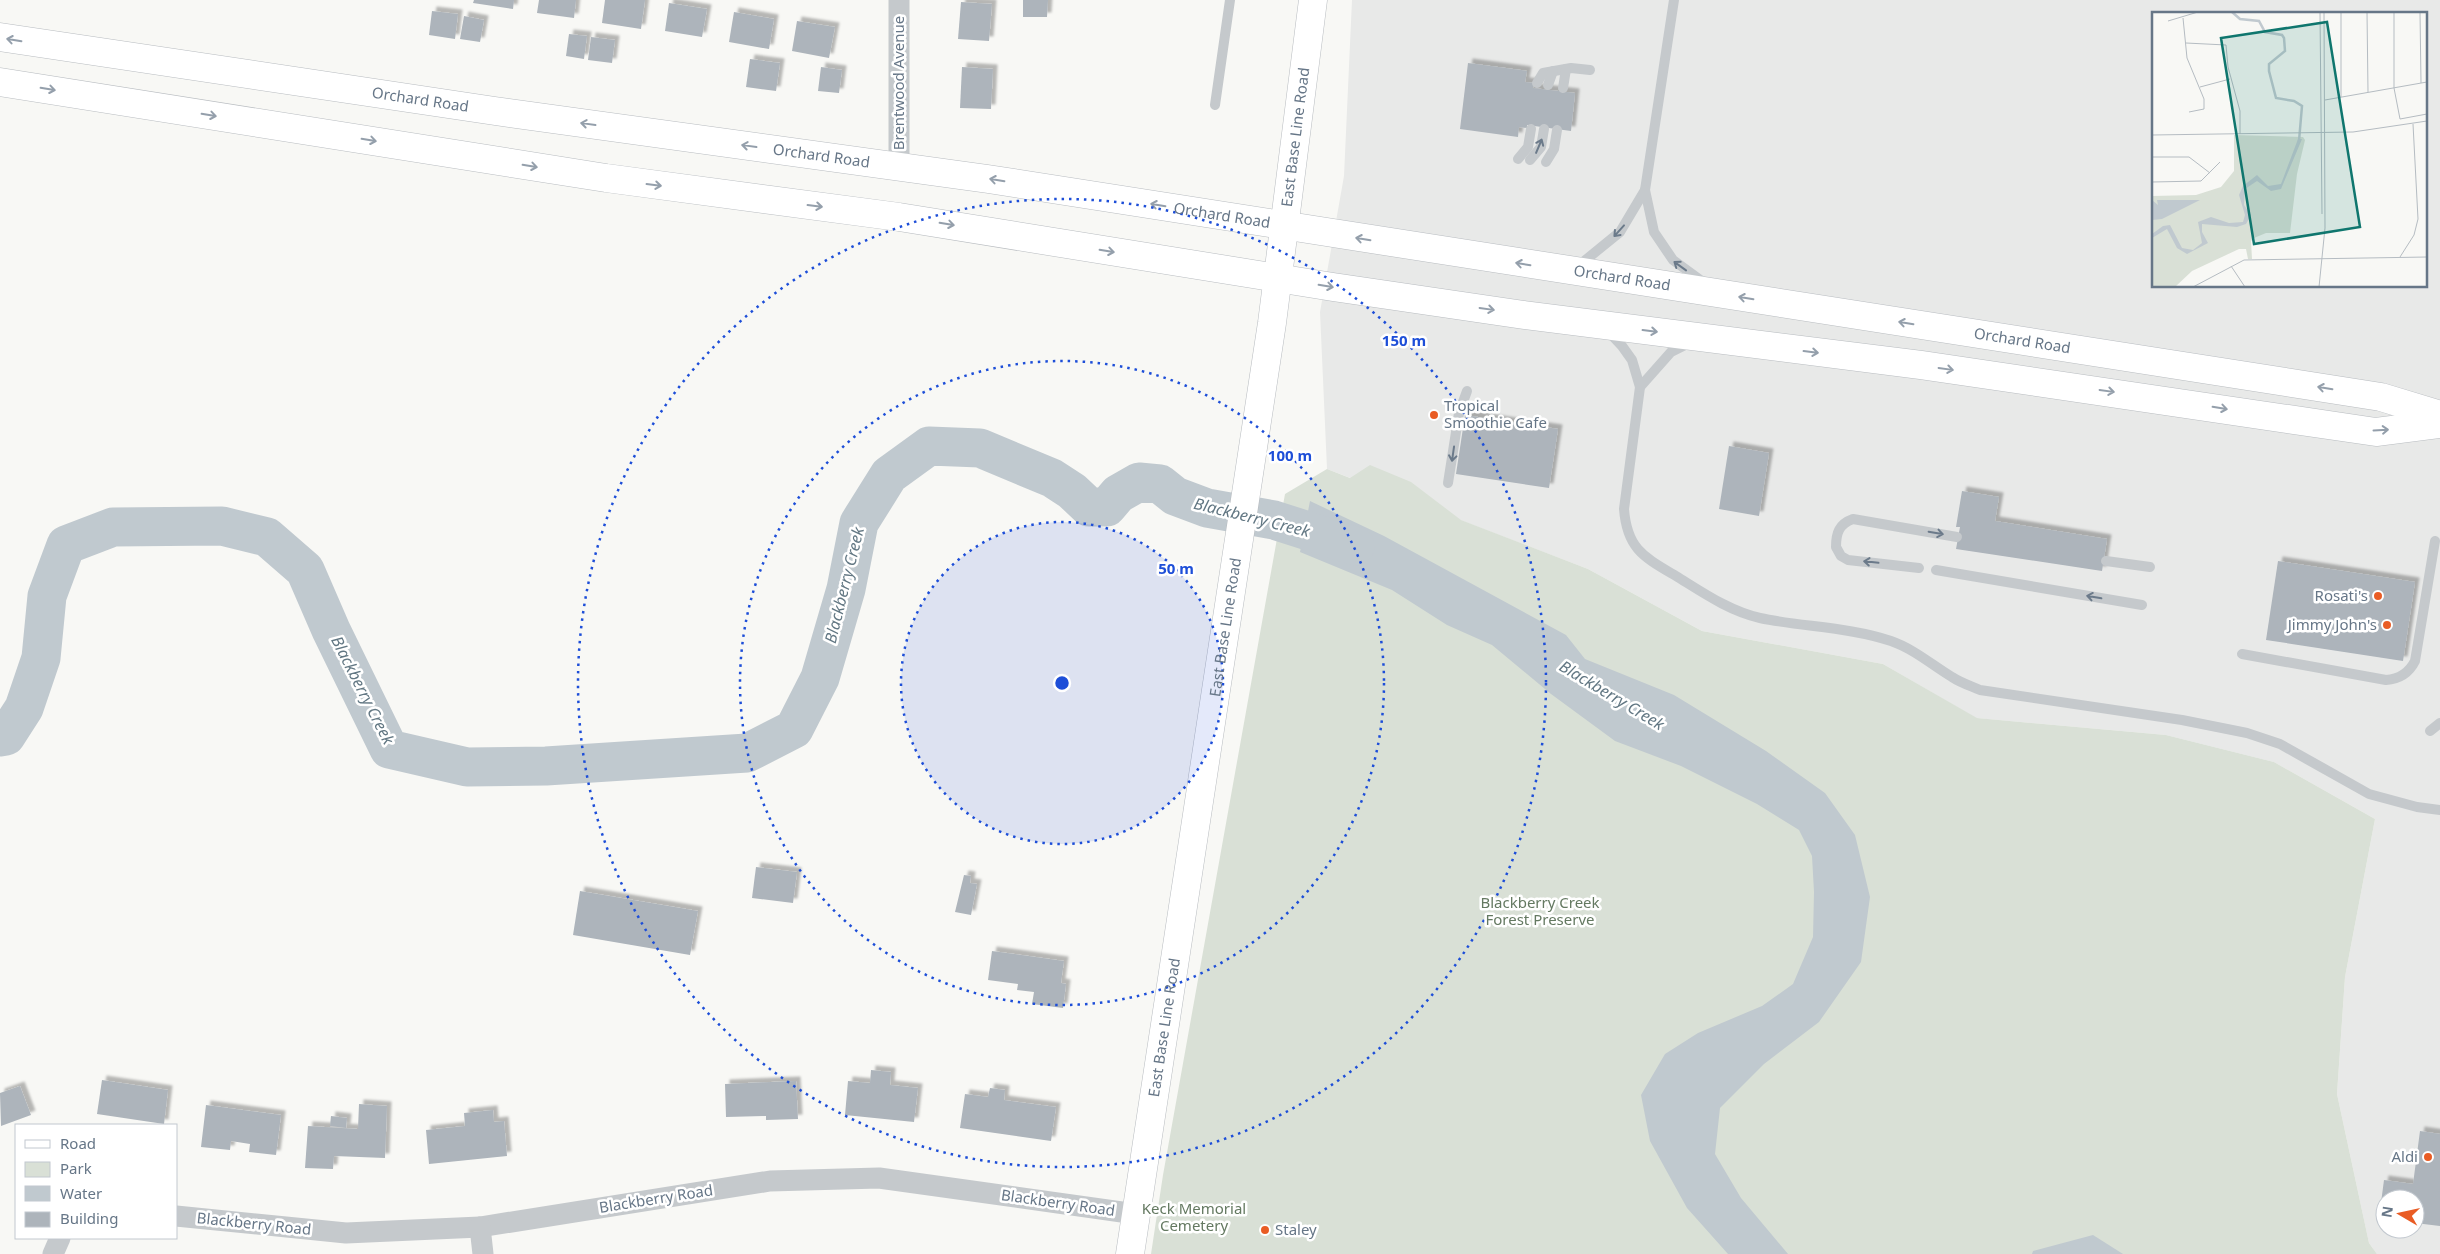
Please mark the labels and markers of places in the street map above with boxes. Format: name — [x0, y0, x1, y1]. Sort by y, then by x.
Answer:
place label: Tropical Smoothie Cafe — [1444, 395, 1547, 432]
marker: Tropical Smoothie Cafe — [1428, 409, 1440, 421]
place label: Rosati's — [2315, 585, 2368, 605]
marker: Rosati's — [2372, 590, 2384, 602]
place label: Jimmy John's — [2286, 614, 2377, 634]
marker: Jimmy John's — [2381, 619, 2393, 631]
centre of rings — [1053, 674, 1071, 692]
place label: Aldi — [2391, 1146, 2418, 1166]
marker: Aldi — [2422, 1151, 2434, 1163]
place label: Staley — [1275, 1219, 1317, 1239]
marker: Staley — [1259, 1224, 1271, 1236]

